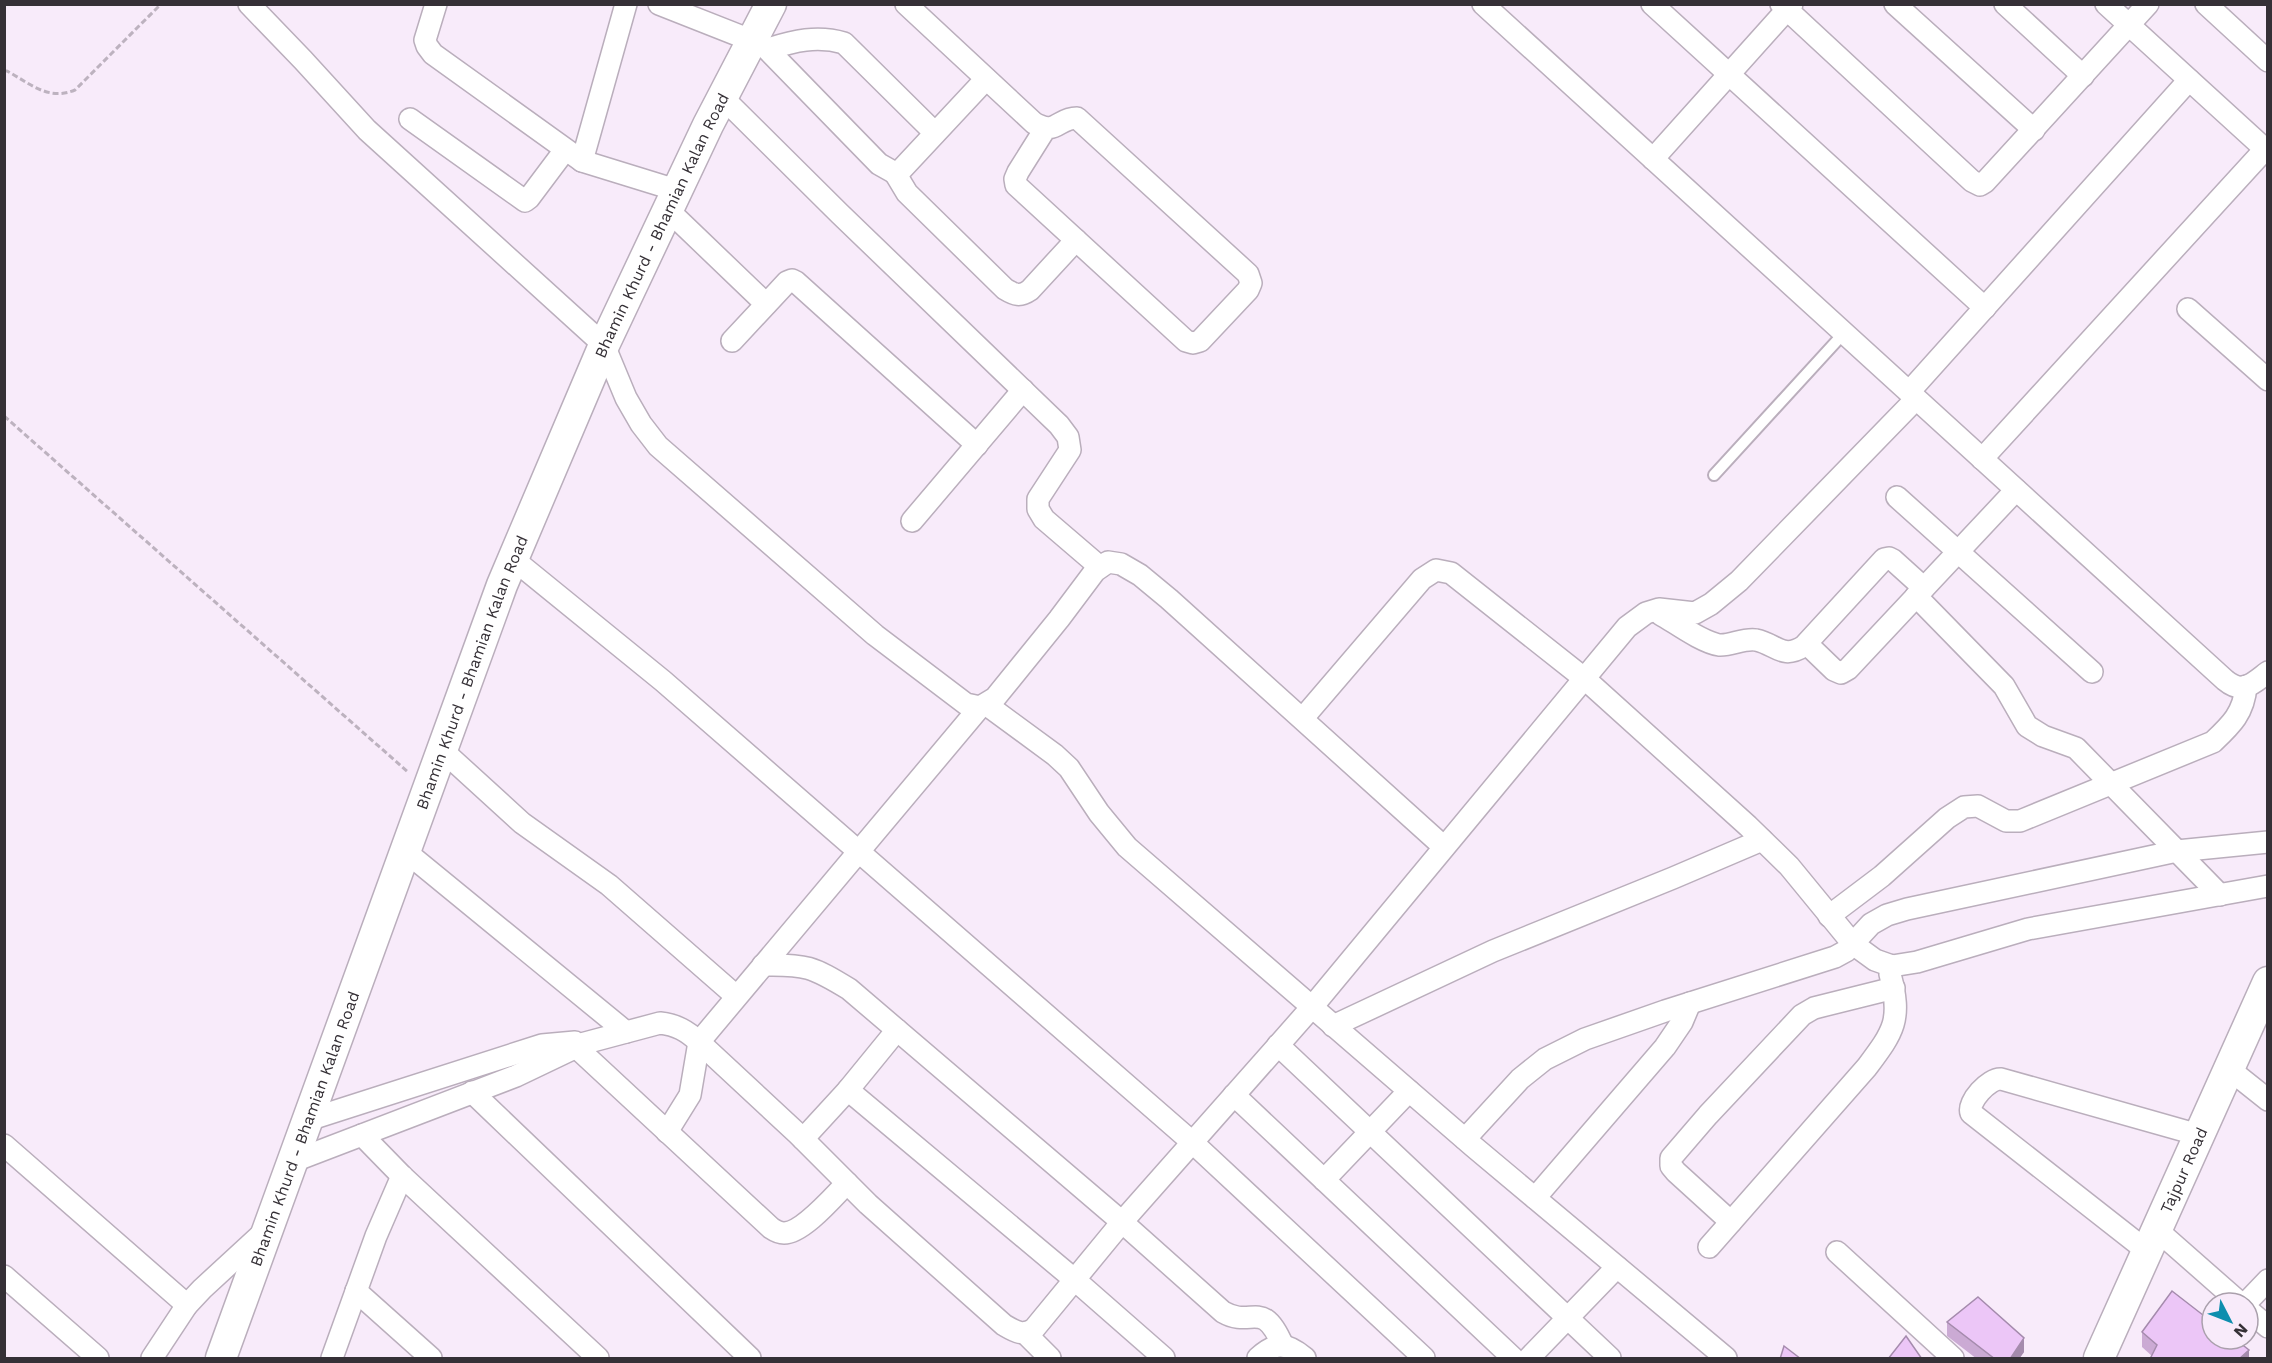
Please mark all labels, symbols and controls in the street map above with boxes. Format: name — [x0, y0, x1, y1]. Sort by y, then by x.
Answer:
street label: Bhamin Khurd - Bhamian Kalan Road — [591, 90, 733, 361]
street label: Bhamin Khurd - Bhamian Kalan Road — [412, 533, 532, 812]
street label: Bhamin Khurd - Bhamian Kalan Road — [246, 989, 364, 1269]
street label: Tajpur Road — [2156, 1124, 2211, 1216]
north arrow — [2200, 1291, 2260, 1351]
text: N — [2230, 1320, 2252, 1341]

